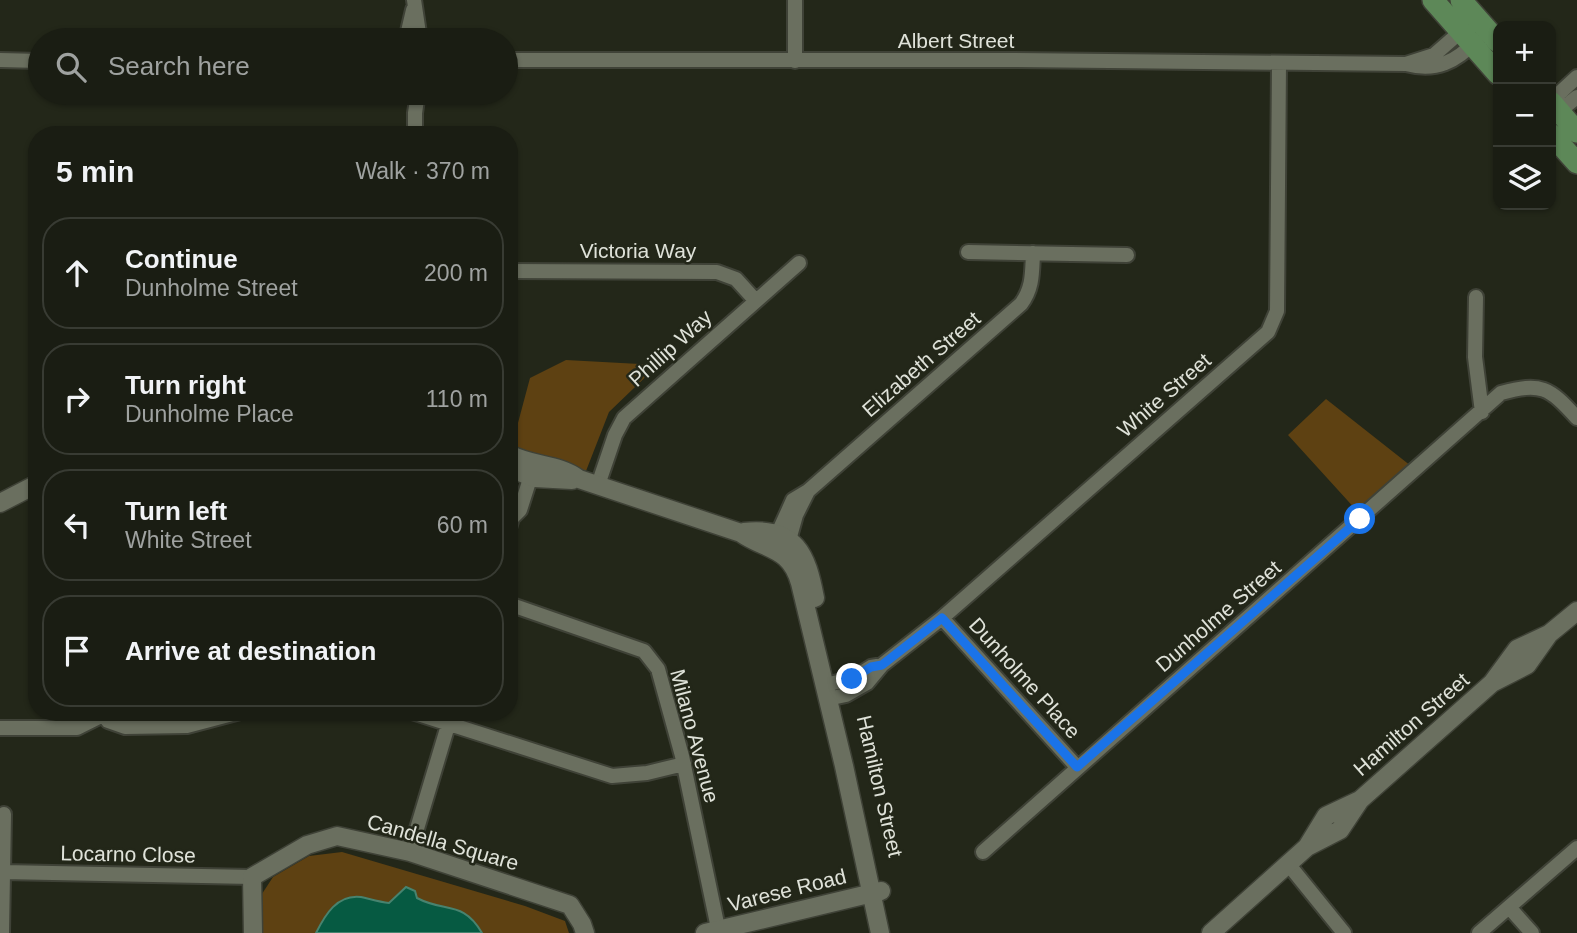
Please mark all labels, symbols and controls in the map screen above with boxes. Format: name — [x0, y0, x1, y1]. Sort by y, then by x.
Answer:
map controls — [1493, 21, 1556, 210]
button: + — [1493, 21, 1556, 84]
search box — [28, 28, 518, 105]
street label: Albert Street — [898, 29, 1015, 52]
icon: search — [52, 48, 90, 86]
text: Search here — [108, 51, 250, 81]
button: − — [1493, 84, 1556, 147]
button: layers — [1493, 147, 1556, 210]
text: 5 min — [56, 155, 134, 188]
text: Walk · 370 m — [355, 158, 490, 184]
street label: Victoria Way — [580, 239, 697, 262]
text: Continue — [125, 244, 238, 274]
icon: ahead — [58, 254, 96, 292]
text: 200 m — [424, 260, 488, 286]
text: Dunholme Street — [125, 275, 298, 301]
street label: Phillip Way — [624, 305, 716, 391]
street label: Elizabeth Street — [858, 307, 985, 421]
street label: White Street — [1113, 348, 1215, 442]
text: Turn right — [125, 370, 246, 400]
icon: right — [58, 380, 96, 418]
text: 110 m — [426, 386, 488, 412]
text: Dunholme Place — [125, 401, 294, 427]
text: Turn left — [125, 496, 227, 526]
route start — [1344, 503, 1375, 534]
icon: left — [58, 506, 96, 544]
text: 60 m — [437, 512, 488, 538]
text: White Street — [125, 527, 252, 553]
street label: Dunholme Street — [1151, 556, 1285, 676]
street label: Dunholme Place — [965, 613, 1085, 743]
icon: arrive — [58, 632, 96, 670]
text: Arrive at destination — [125, 636, 376, 666]
route end — [836, 663, 867, 694]
street label: Milano Avenue — [666, 667, 724, 805]
street label: Hamilton Street — [1349, 668, 1473, 780]
street label: Hamilton Street — [853, 713, 908, 859]
street label: Candella Square — [365, 809, 521, 875]
street label: Locarno Close — [60, 841, 196, 867]
street label: Varese Road — [725, 864, 849, 916]

